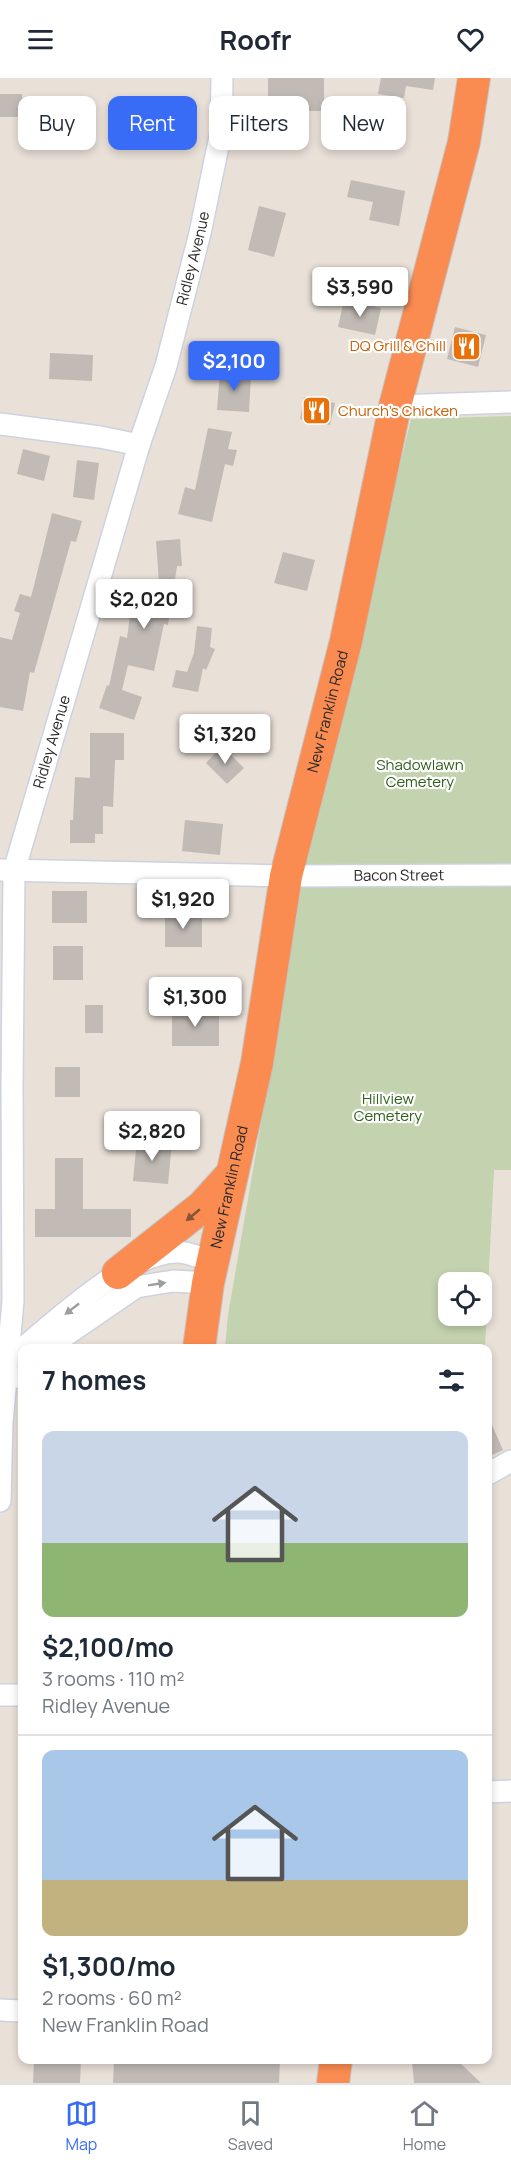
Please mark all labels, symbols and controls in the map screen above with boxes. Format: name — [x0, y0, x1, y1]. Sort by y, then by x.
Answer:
text: Roofr — [219, 21, 292, 58]
icon: menu — [24, 23, 57, 56]
icon: heart — [454, 23, 487, 56]
chip: Buy — [18, 96, 96, 150]
chip: Rent — [108, 96, 197, 150]
chip: Filters — [209, 96, 309, 150]
chip: New — [321, 96, 406, 150]
street label: Ridley Avenue — [171, 209, 214, 308]
pin: $3,590 — [311, 267, 409, 318]
text: $3,590 — [326, 273, 394, 300]
restaurant icon: DQ Grill & Chill — [451, 330, 483, 362]
place label: DQ Grill & Chill — [350, 335, 446, 356]
pin: $2,100 — [185, 341, 283, 392]
text: $2,100 — [202, 347, 266, 374]
restaurant icon: Church's Chicken — [301, 395, 333, 427]
place label: Church's Chicken — [338, 400, 458, 421]
pin: $2,020 — [95, 579, 193, 630]
text: $2,020 — [110, 585, 178, 612]
street label: New Franklin Road — [302, 648, 353, 775]
street label: Ridley Avenue — [28, 692, 75, 791]
pin: $1,320 — [176, 714, 274, 765]
text: $1,320 — [193, 720, 257, 747]
park label: Shadowlawn Cemetery — [376, 754, 464, 792]
street label: Bacon Street — [354, 864, 444, 886]
pin: $1,920 — [134, 879, 232, 930]
text: $1,920 — [151, 885, 215, 912]
pin: $1,300 — [146, 977, 244, 1028]
text: $1,300 — [163, 983, 227, 1010]
park label: Hillview Cemetery — [354, 1088, 422, 1126]
pin: $2,820 — [103, 1111, 201, 1162]
text: $2,820 — [118, 1117, 186, 1144]
street label: New Franklin Road — [205, 1123, 253, 1250]
one-way arrow — [185, 1208, 201, 1221]
map controls — [438, 1272, 492, 1326]
button: locate — [438, 1272, 492, 1326]
one-way arrow — [147, 1279, 166, 1288]
one-way arrow — [64, 1302, 80, 1315]
text: 7 homes — [42, 1362, 146, 1398]
icon: filters — [435, 1364, 468, 1397]
icon: home — [201, 1470, 309, 1578]
text: $2,100/mo — [42, 1629, 174, 1665]
text: 3 rooms · 110 m² — [42, 1665, 184, 1692]
text: Ridley Avenue — [42, 1692, 170, 1719]
icon: home — [201, 1789, 309, 1897]
text: $1,300/mo — [42, 1948, 176, 1984]
text: 2 rooms · 60 m² — [42, 1984, 182, 2011]
text: New Franklin Road — [42, 2011, 209, 2038]
tab: Map — [65, 2097, 98, 2155]
tab: Saved — [228, 2097, 273, 2155]
tab: Home — [403, 2097, 446, 2155]

